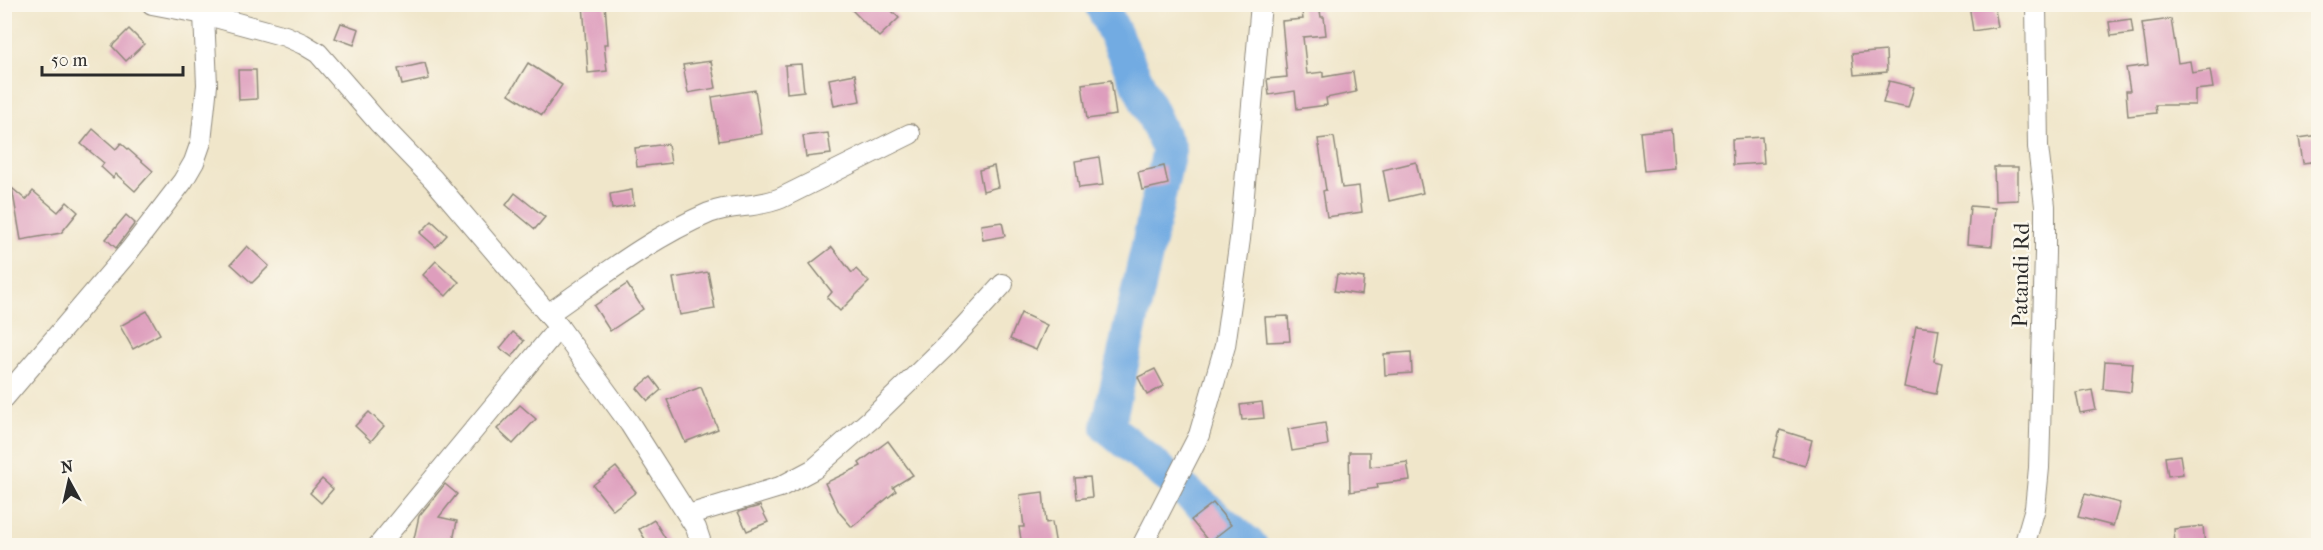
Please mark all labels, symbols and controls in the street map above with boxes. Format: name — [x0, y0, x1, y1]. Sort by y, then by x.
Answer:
scale bar — [42, 39, 183, 77]
text: 50 m — [51, 50, 88, 71]
street label: Patandi Rd — [2007, 221, 2035, 328]
north arrow — [39, 451, 99, 511]
text: N — [60, 456, 75, 477]

